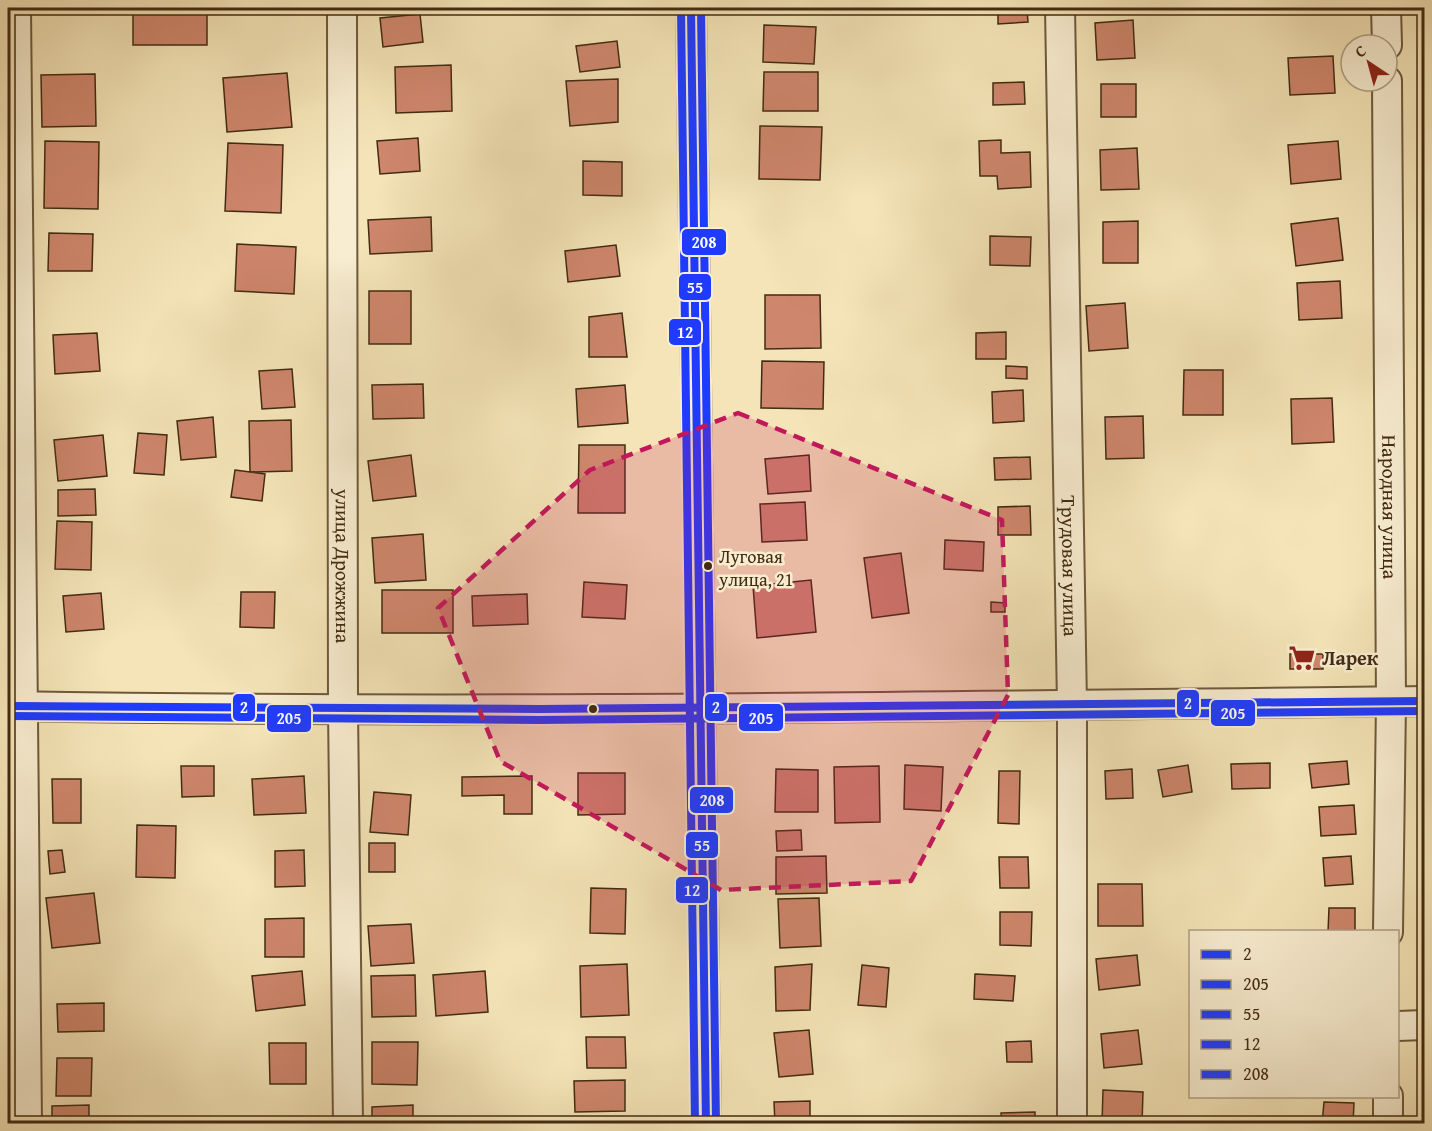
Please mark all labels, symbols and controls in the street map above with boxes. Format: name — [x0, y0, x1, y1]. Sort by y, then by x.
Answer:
north arrow — [1339, 33, 1399, 93]
text: С — [1349, 38, 1371, 63]
line badge: 208 — [681, 228, 727, 256]
text: 208 — [692, 230, 716, 254]
line badge: 55 — [678, 273, 712, 301]
text: 55 — [687, 275, 703, 299]
line badge: 12 — [668, 318, 702, 346]
text: 12 — [677, 320, 693, 344]
street label: Народная улица — [1375, 435, 1405, 580]
street label: улица Дрожжина — [329, 488, 358, 644]
street label: Трудовая улица — [1054, 495, 1086, 637]
place label: Луговая улица, 21 — [718, 543, 793, 593]
marker: Луговая улица, 21 — [702, 560, 714, 572]
supermarket icon: Ларек — [1287, 643, 1317, 673]
place label: Ларек — [1322, 643, 1379, 672]
line badge: 2 — [1176, 689, 1200, 718]
text: 2 — [1184, 691, 1192, 715]
line badge: 2 — [232, 693, 256, 722]
line badge: 2 — [704, 693, 728, 722]
text: 2 — [240, 695, 248, 719]
text: 2 — [712, 695, 720, 719]
line badge: 205 — [1210, 699, 1256, 727]
text: 205 — [1221, 701, 1245, 725]
unlabelled marker — [587, 703, 599, 715]
line badge: 205 — [738, 703, 784, 732]
line badge: 205 — [266, 704, 312, 733]
text: 205 — [277, 706, 301, 730]
text: 205 — [749, 706, 773, 730]
line badge: 208 — [689, 786, 734, 814]
text: 208 — [700, 788, 724, 812]
line badge: 55 — [685, 831, 719, 859]
text: 55 — [694, 833, 710, 857]
line badge: 12 — [675, 876, 709, 904]
text: 12 — [684, 878, 700, 902]
legend — [1189, 930, 1399, 1098]
text: 2 — [1243, 940, 1252, 967]
text: 205 — [1243, 970, 1269, 997]
text: 55 — [1243, 1000, 1260, 1027]
text: 12 — [1243, 1030, 1260, 1057]
text: 208 — [1243, 1060, 1269, 1087]

